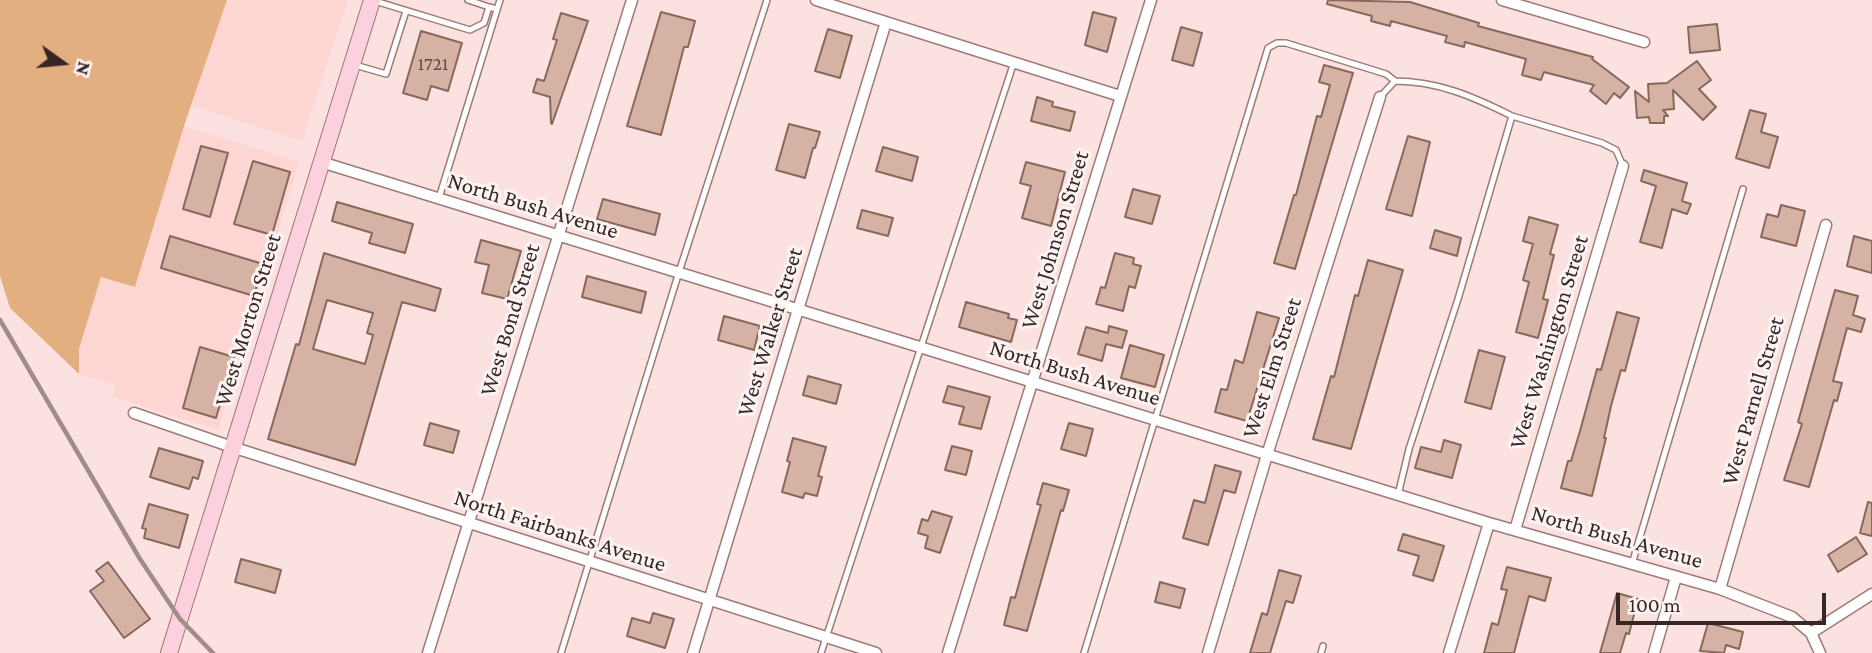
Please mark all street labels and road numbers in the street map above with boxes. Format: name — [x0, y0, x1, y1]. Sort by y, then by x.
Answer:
street label: West Johnson Street — [1015, 147, 1095, 333]
street label: North Bush Avenue — [444, 167, 622, 245]
street label: West Morton Street — [209, 230, 287, 410]
street label: West Washington Street — [1503, 232, 1595, 452]
street label: West Bond Street — [474, 240, 546, 400]
street label: West Walker Street — [731, 244, 809, 420]
street label: West Elm Street — [1236, 294, 1308, 442]
street label: West Parnell Street — [1716, 314, 1790, 488]
street label: North Bush Avenue — [986, 334, 1164, 412]
street label: North Fairbanks Avenue — [451, 484, 669, 578]
street label: North Bush Avenue — [1528, 499, 1706, 575]

